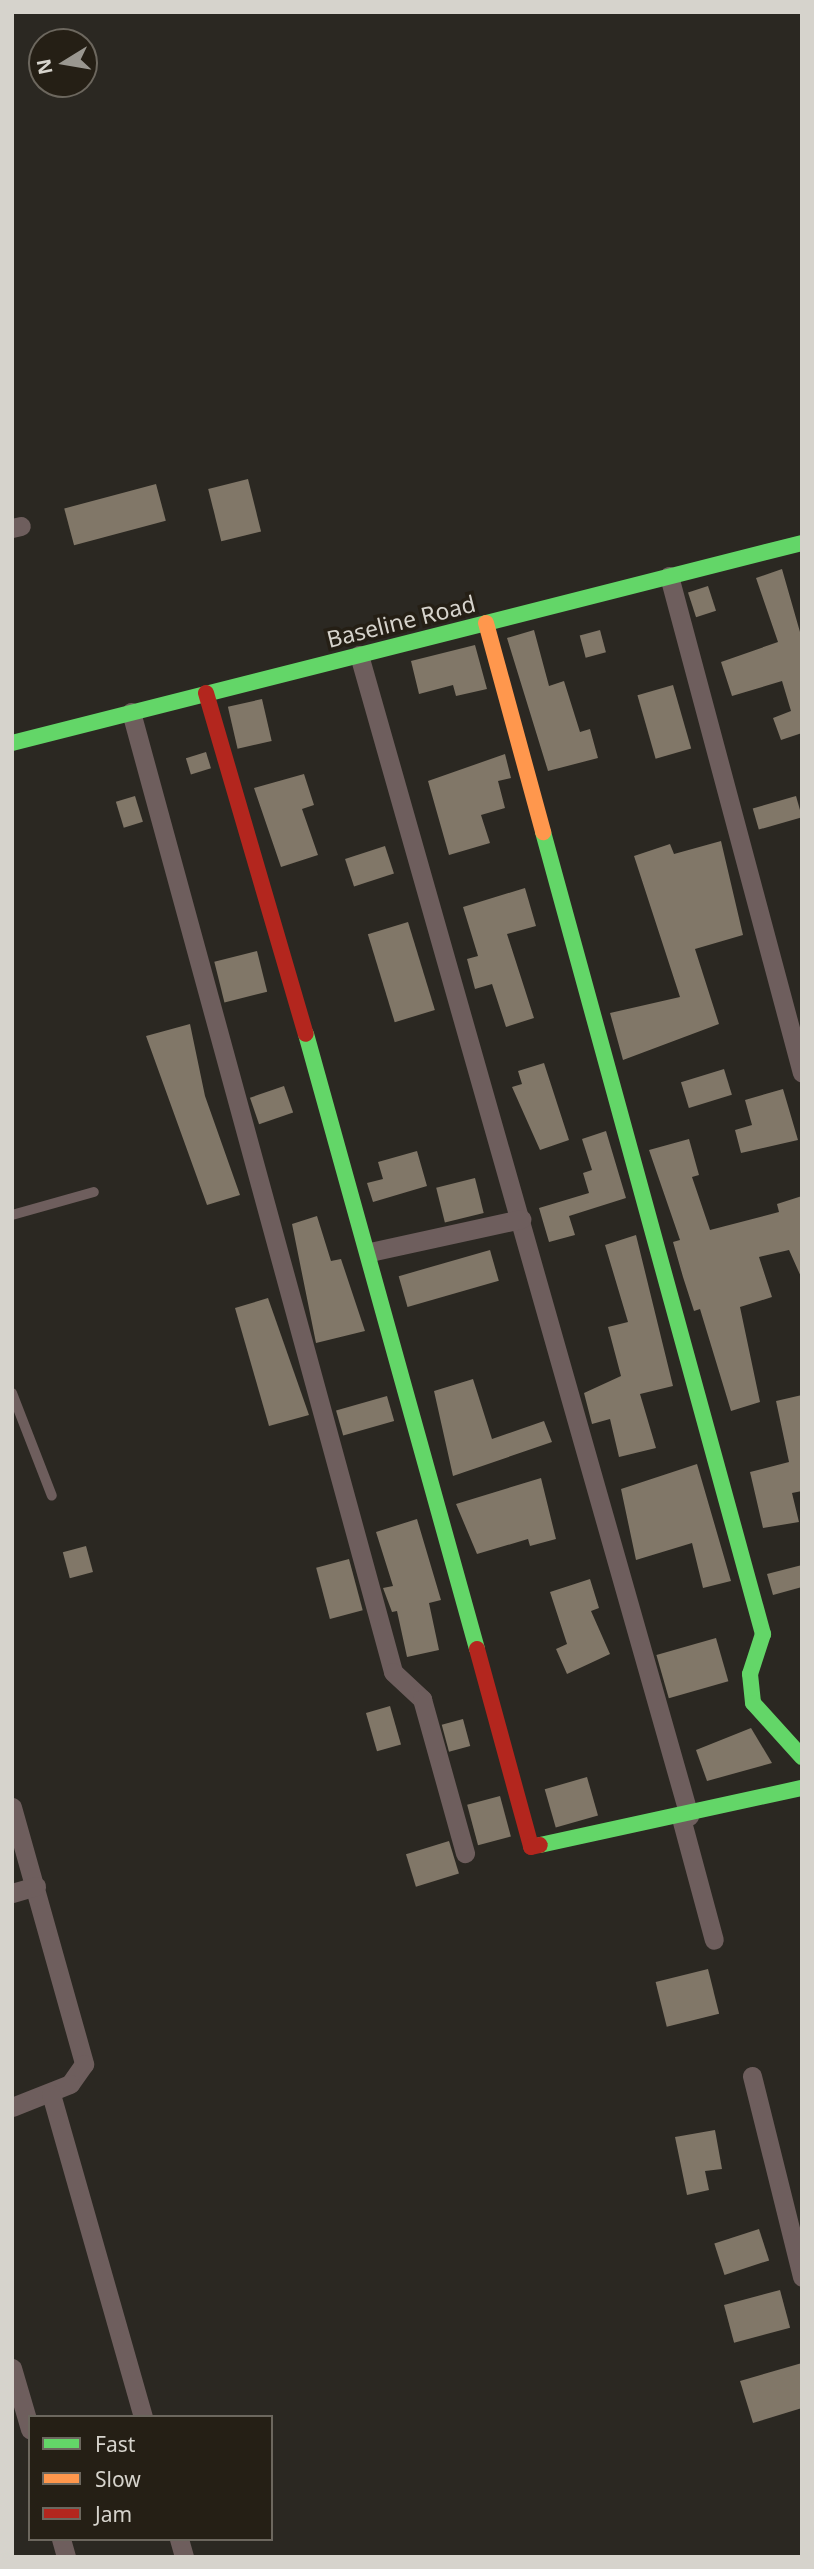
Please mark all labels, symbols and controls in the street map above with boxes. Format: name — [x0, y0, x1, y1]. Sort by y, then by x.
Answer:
north arrow — [28, 28, 98, 98]
text: N — [30, 57, 59, 77]
street label: Baseline Road — [324, 589, 478, 653]
legend — [28, 2415, 273, 2541]
text: Fast — [95, 2430, 135, 2458]
text: Slow — [95, 2465, 141, 2493]
text: Jam — [95, 2500, 132, 2528]

